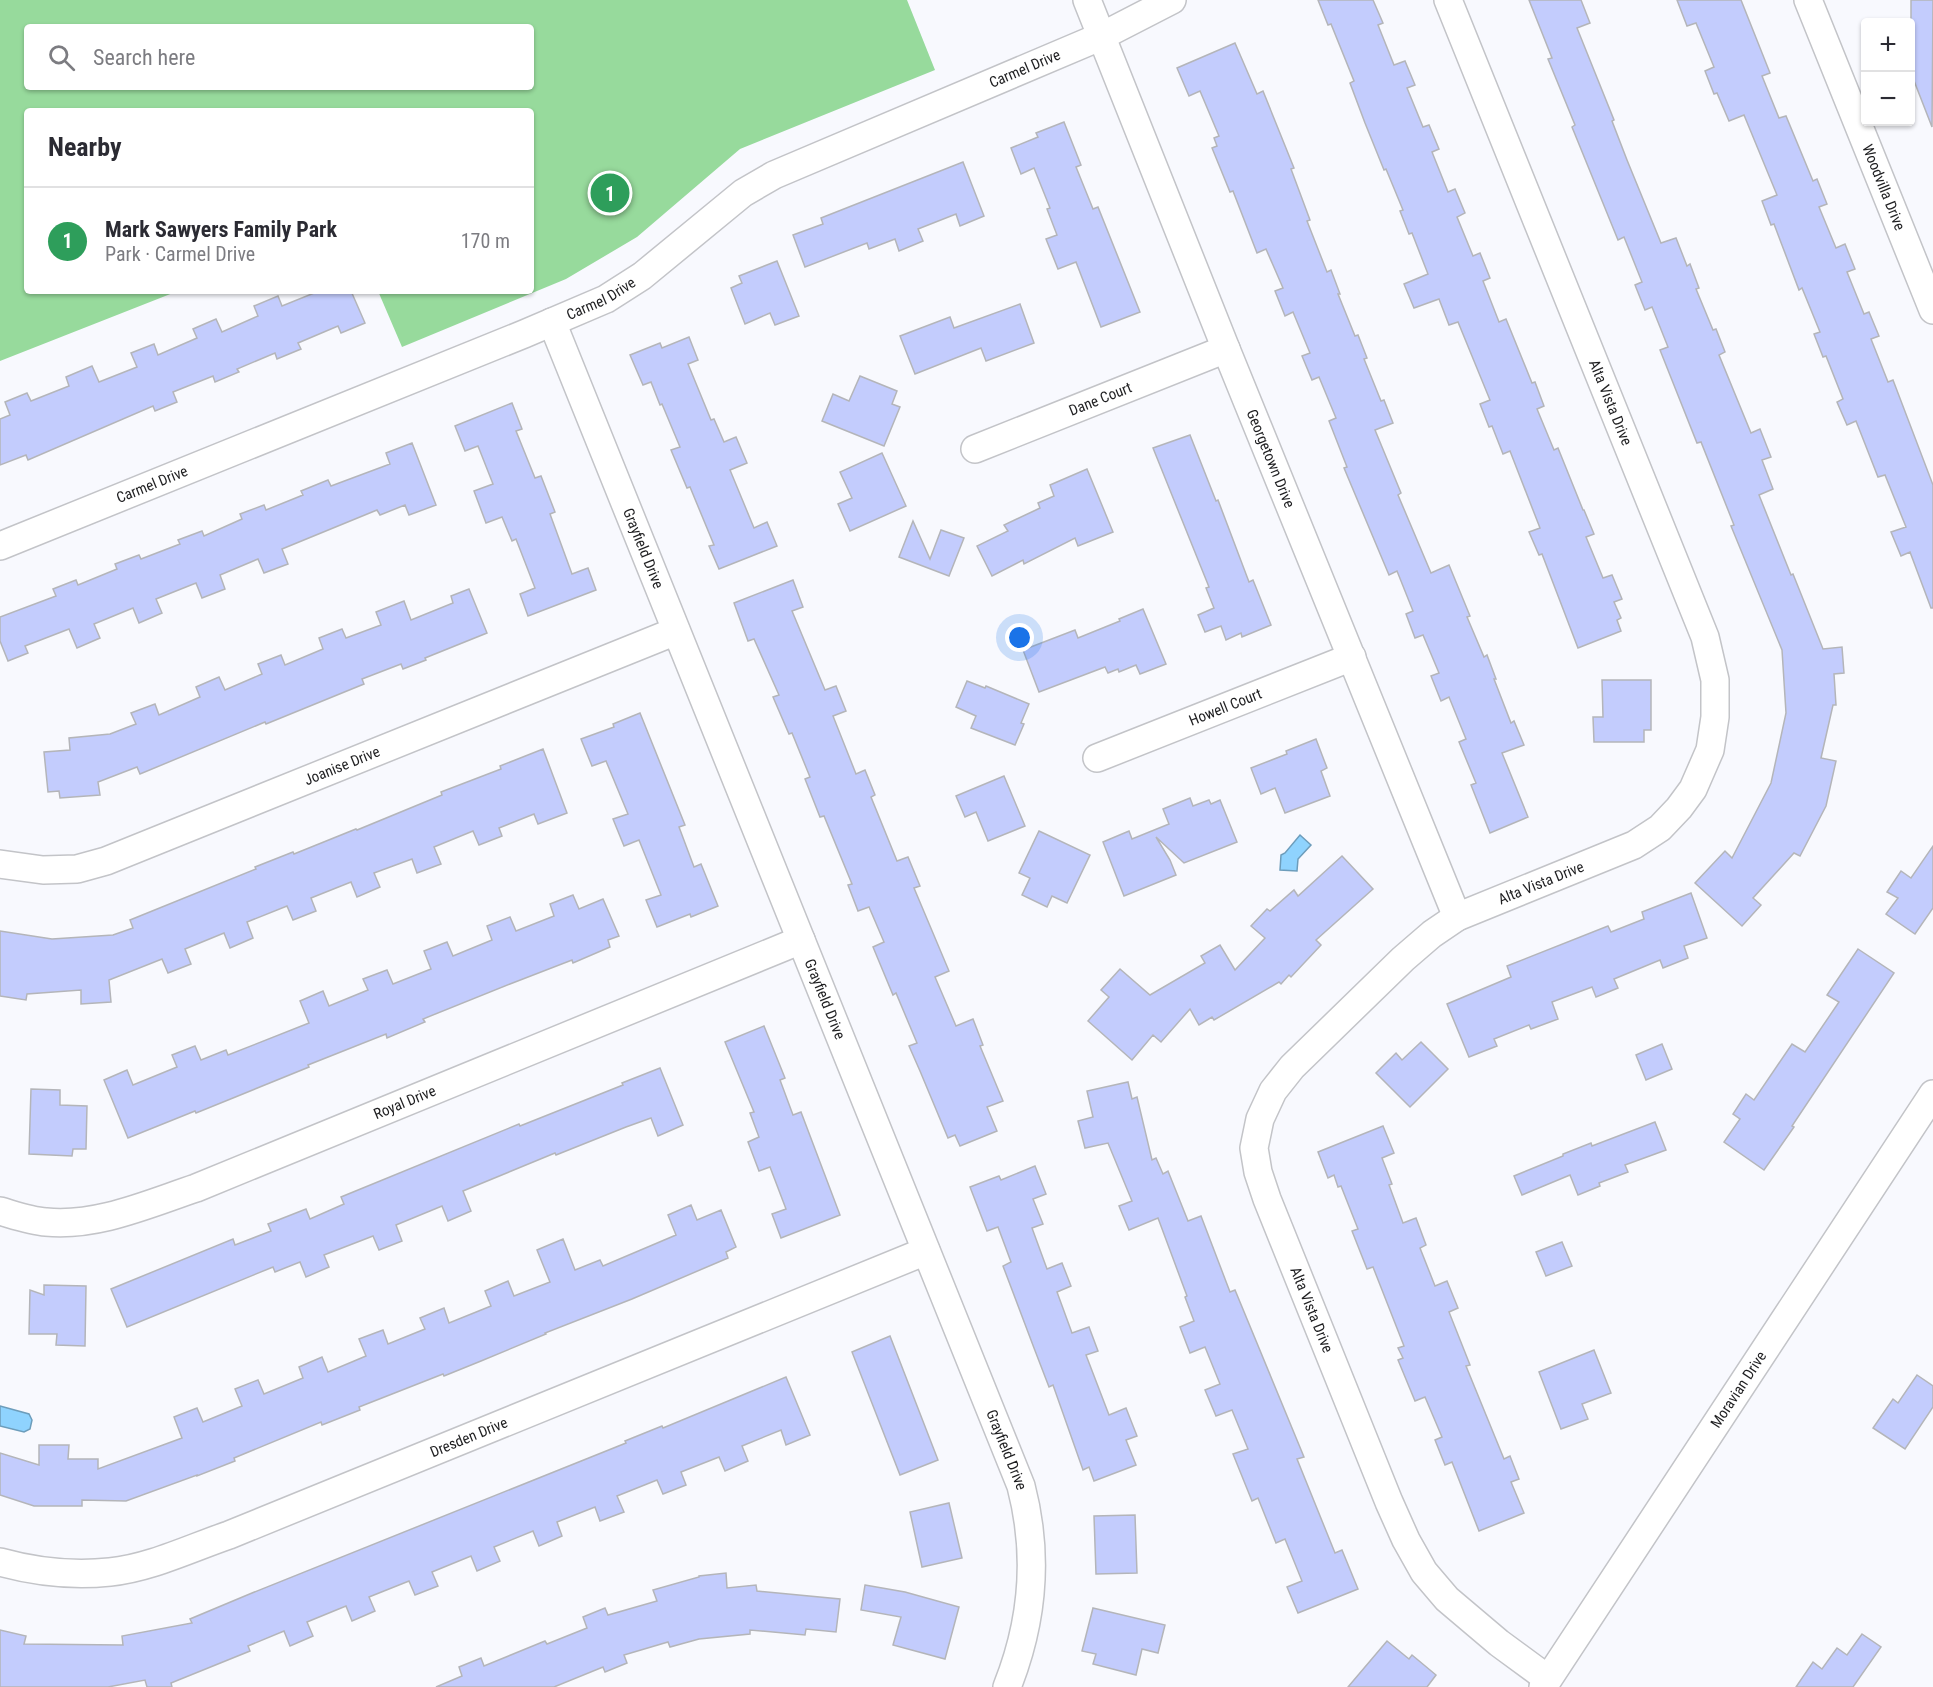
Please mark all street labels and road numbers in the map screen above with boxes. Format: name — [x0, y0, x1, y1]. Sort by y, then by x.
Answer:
street label: Carmel Drive — [986, 46, 1063, 92]
street label: Woodvilla Drive — [1858, 142, 1909, 233]
street label: Carmel Drive — [564, 273, 639, 324]
street label: Alta Vista Drive — [1585, 357, 1636, 448]
street label: Dane Court — [1066, 378, 1134, 420]
street label: Georgetown Drive — [1243, 407, 1299, 510]
street label: Carmel Drive — [114, 462, 190, 507]
street label: Grayfield Drive — [619, 505, 667, 591]
street label: Howell Court — [1186, 685, 1264, 730]
street label: Joanise Drive — [302, 742, 382, 789]
street label: Alta Vista Drive — [1496, 858, 1586, 908]
street label: Grayfield Drive — [801, 956, 849, 1042]
street label: Royal Drive — [371, 1082, 438, 1123]
street label: Alta Vista Drive — [1286, 1264, 1337, 1355]
street label: Moravian Drive — [1707, 1348, 1770, 1431]
street label: Grayfield Drive — [982, 1407, 1031, 1492]
street label: Dresden Drive — [427, 1413, 510, 1461]

